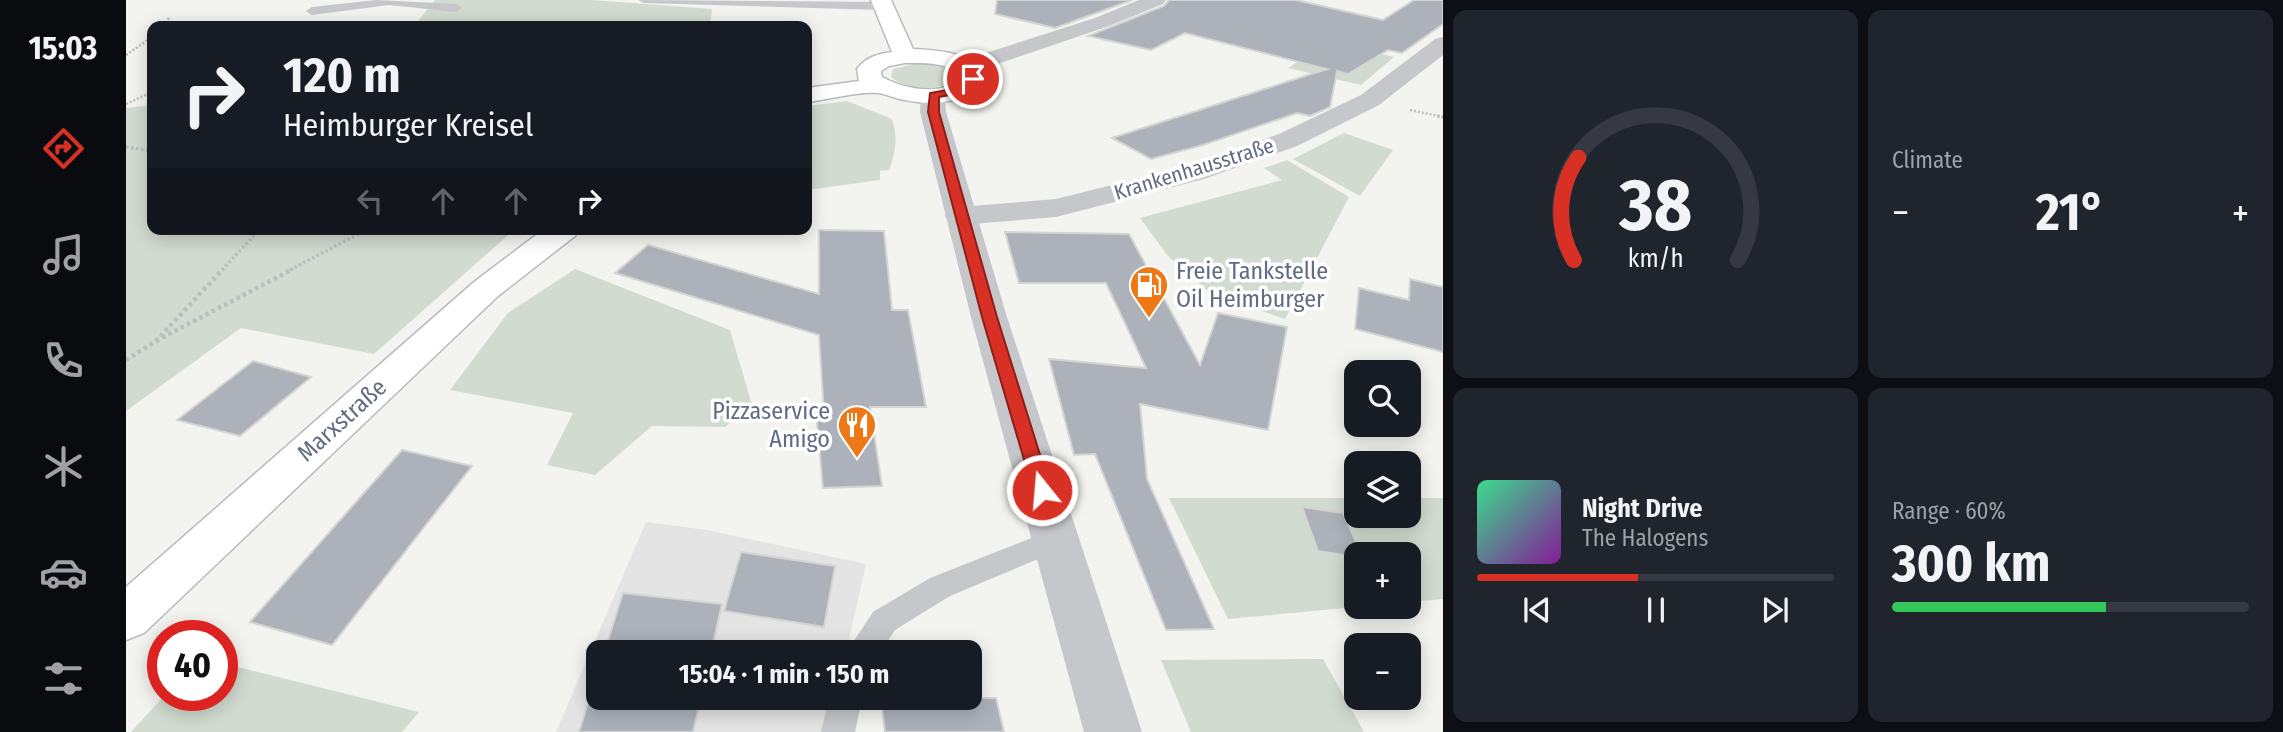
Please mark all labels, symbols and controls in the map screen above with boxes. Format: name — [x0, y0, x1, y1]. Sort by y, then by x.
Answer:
text: 15:03 — [29, 29, 97, 67]
text: 120 m — [283, 46, 401, 105]
icon: right — [168, 49, 259, 140]
pin — [943, 49, 1003, 109]
icon: arrive — [954, 60, 992, 98]
text: Heimburger Kreisel — [283, 106, 533, 144]
icon: directions — [39, 124, 88, 173]
street label: Krankenhausstraße — [1111, 132, 1277, 206]
text: Climate — [1892, 146, 1963, 174]
text: 38 — [1618, 162, 1692, 249]
text: 21° — [2036, 181, 2105, 244]
icon: left — [351, 182, 389, 220]
icon: ahead — [424, 182, 462, 220]
icon: ahead — [497, 182, 535, 220]
icon: right — [570, 182, 608, 220]
text: − — [1892, 190, 1909, 236]
text: + — [2232, 190, 2249, 236]
icon: music — [39, 230, 88, 279]
text: km/h — [1628, 244, 1683, 274]
place label: Freie Tankstelle Oil Heimburger — [1176, 257, 1328, 313]
fuel station icon: Freie Tankstelle Oil Heimburger — [1128, 264, 1170, 319]
icon: phone — [39, 336, 88, 385]
map controls — [1344, 360, 1421, 710]
button: search — [1344, 360, 1421, 437]
street label: Marxstraße — [292, 373, 392, 467]
place label: Pizzaservice Amigo — [712, 397, 830, 453]
restaurant icon: Pizzaservice Amigo — [836, 404, 878, 459]
icon: climate — [39, 442, 88, 491]
button: layers — [1344, 451, 1421, 528]
position arrow — [1005, 453, 1079, 527]
text: Night Drive — [1582, 493, 1702, 524]
text: Range · 60% — [1892, 497, 2006, 525]
text: The Halogens — [1582, 524, 1708, 552]
text: 300 km — [1892, 532, 2050, 595]
button: + — [1344, 542, 1421, 619]
icon: car — [39, 548, 88, 597]
icon: previous — [1518, 591, 1556, 629]
icon: pause — [1637, 591, 1675, 629]
icon: next — [1756, 591, 1794, 629]
speed limit sign: 40 — [147, 620, 238, 711]
button: − — [1344, 633, 1421, 710]
icon: filters — [39, 654, 88, 703]
text: 15:04 · 1 min · 150 m — [679, 659, 889, 690]

